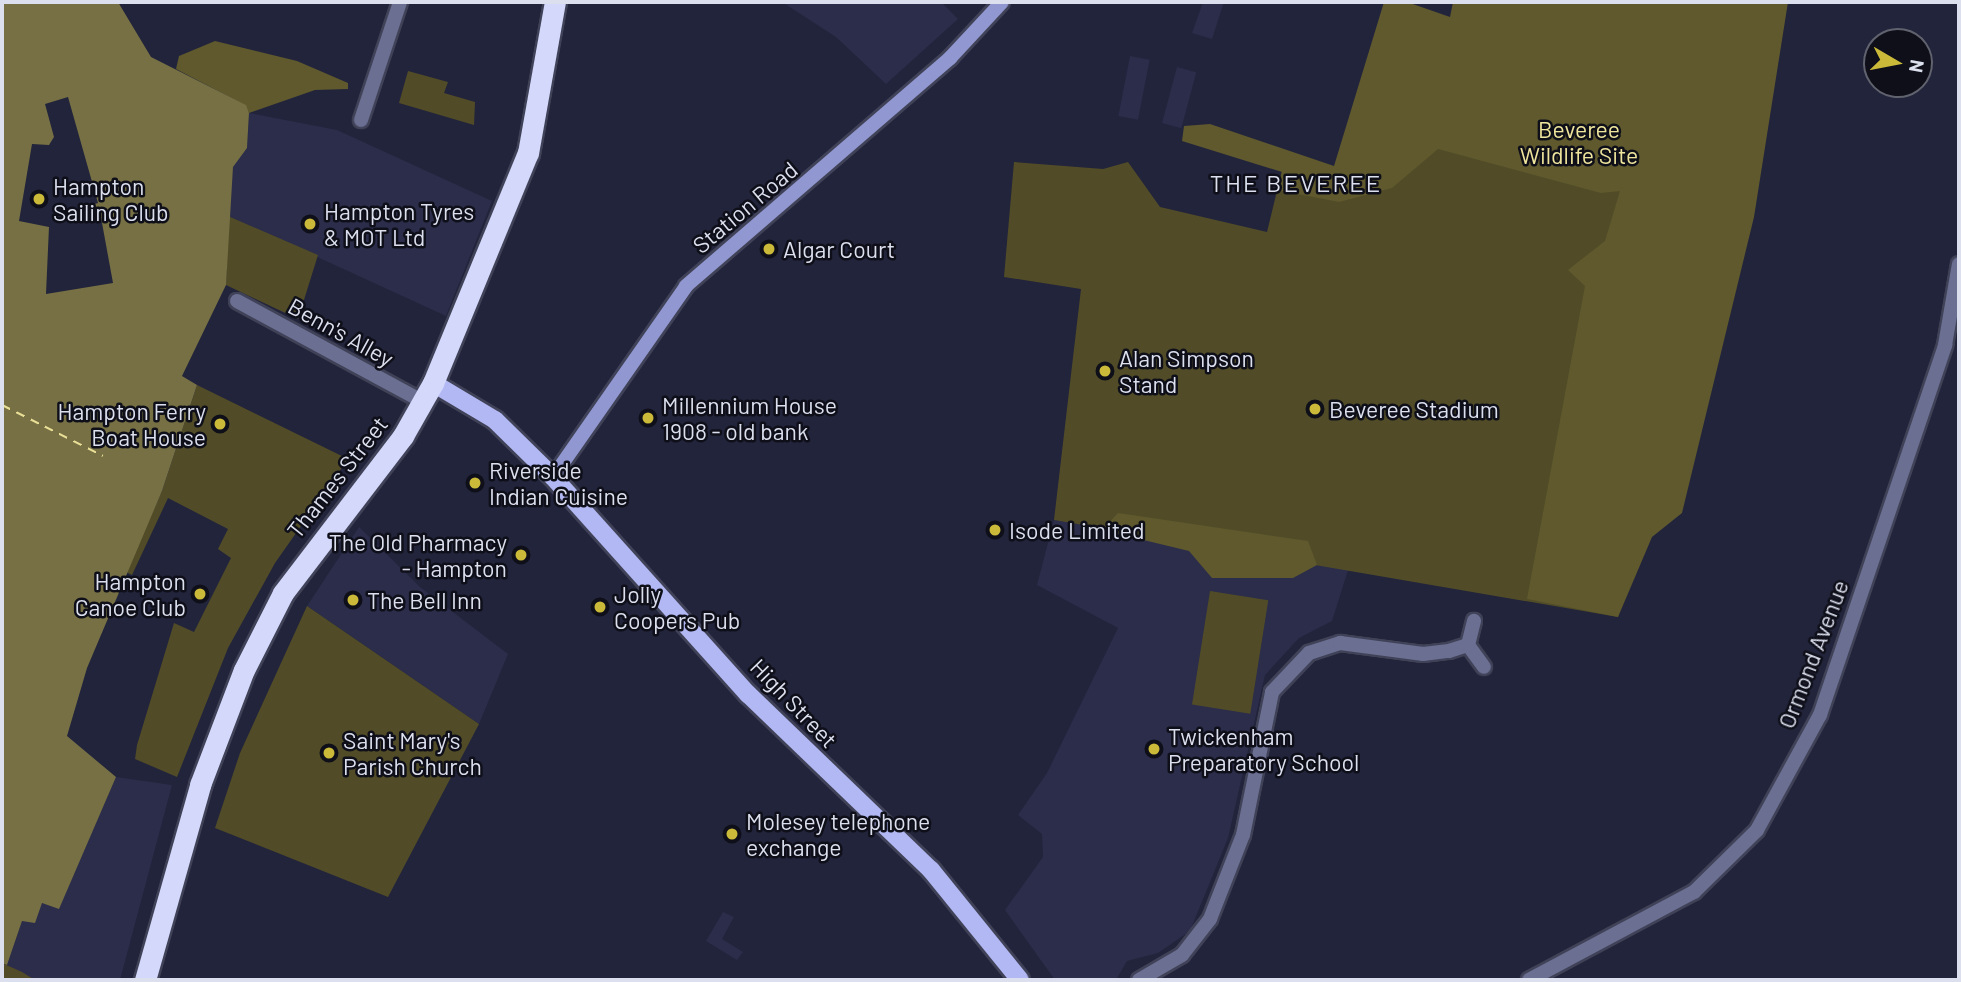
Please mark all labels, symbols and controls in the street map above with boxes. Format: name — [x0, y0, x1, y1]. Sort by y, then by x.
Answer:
north arrow — [1863, 28, 1933, 98]
text: N — [1905, 58, 1930, 75]
park label: Beveree Wildlife Site — [1520, 115, 1638, 169]
street label: Station Road — [687, 155, 803, 259]
district label: THE BEVEREE — [1211, 169, 1381, 197]
place label: Hampton Sailing Club — [53, 172, 169, 226]
marker: Hampton Sailing Club — [31, 191, 47, 207]
place label: Hampton Tyres & MOT Ltd — [324, 197, 474, 251]
marker: Hampton Tyres & MOT Ltd — [302, 216, 318, 232]
place label: Algar Court — [783, 235, 895, 263]
marker: Algar Court — [761, 241, 777, 257]
street label: Benn's Alley — [284, 292, 398, 372]
place label: Alan Simpson Stand — [1119, 344, 1254, 398]
marker: Alan Simpson Stand — [1097, 363, 1113, 379]
place label: Millennium House 1908 - old bank — [662, 391, 837, 445]
place label: Beveree Stadium — [1329, 395, 1499, 423]
place label: Hampton Ferry Boat House — [58, 397, 206, 451]
marker: Beveree Stadium — [1307, 401, 1323, 417]
marker: Millennium House 1908 - old bank — [640, 410, 656, 426]
street label: Thames Street — [281, 411, 393, 543]
marker: Hampton Ferry Boat House — [212, 416, 228, 432]
place label: Riverside Indian Cuisine — [489, 456, 628, 510]
marker: Riverside Indian Cuisine — [467, 475, 483, 491]
place label: Isode Limited — [1009, 516, 1145, 544]
marker: Isode Limited — [987, 522, 1003, 538]
place label: The Old Pharmacy - Hampton — [329, 528, 507, 582]
marker: The Old Pharmacy - Hampton — [513, 547, 529, 563]
place label: Hampton Canoe Club — [75, 567, 186, 621]
street label: Ormond Avenue — [1772, 576, 1854, 732]
place label: Jolly Coopers Pub — [614, 580, 740, 634]
marker: Hampton Canoe Club — [192, 586, 208, 602]
place label: The Bell Inn — [367, 586, 482, 614]
marker: The Bell Inn — [345, 592, 361, 608]
marker: Jolly Coopers Pub — [592, 599, 608, 615]
street label: High Street — [745, 653, 843, 753]
place label: Twickenham Preparatory School — [1168, 722, 1359, 776]
place label: Saint Mary's Parish Church — [343, 726, 482, 780]
marker: Twickenham Preparatory School — [1146, 741, 1162, 757]
marker: Saint Mary's Parish Church — [321, 745, 337, 761]
place label: Molesey telephone exchange — [746, 807, 930, 861]
marker: Molesey telephone exchange — [724, 826, 740, 842]

